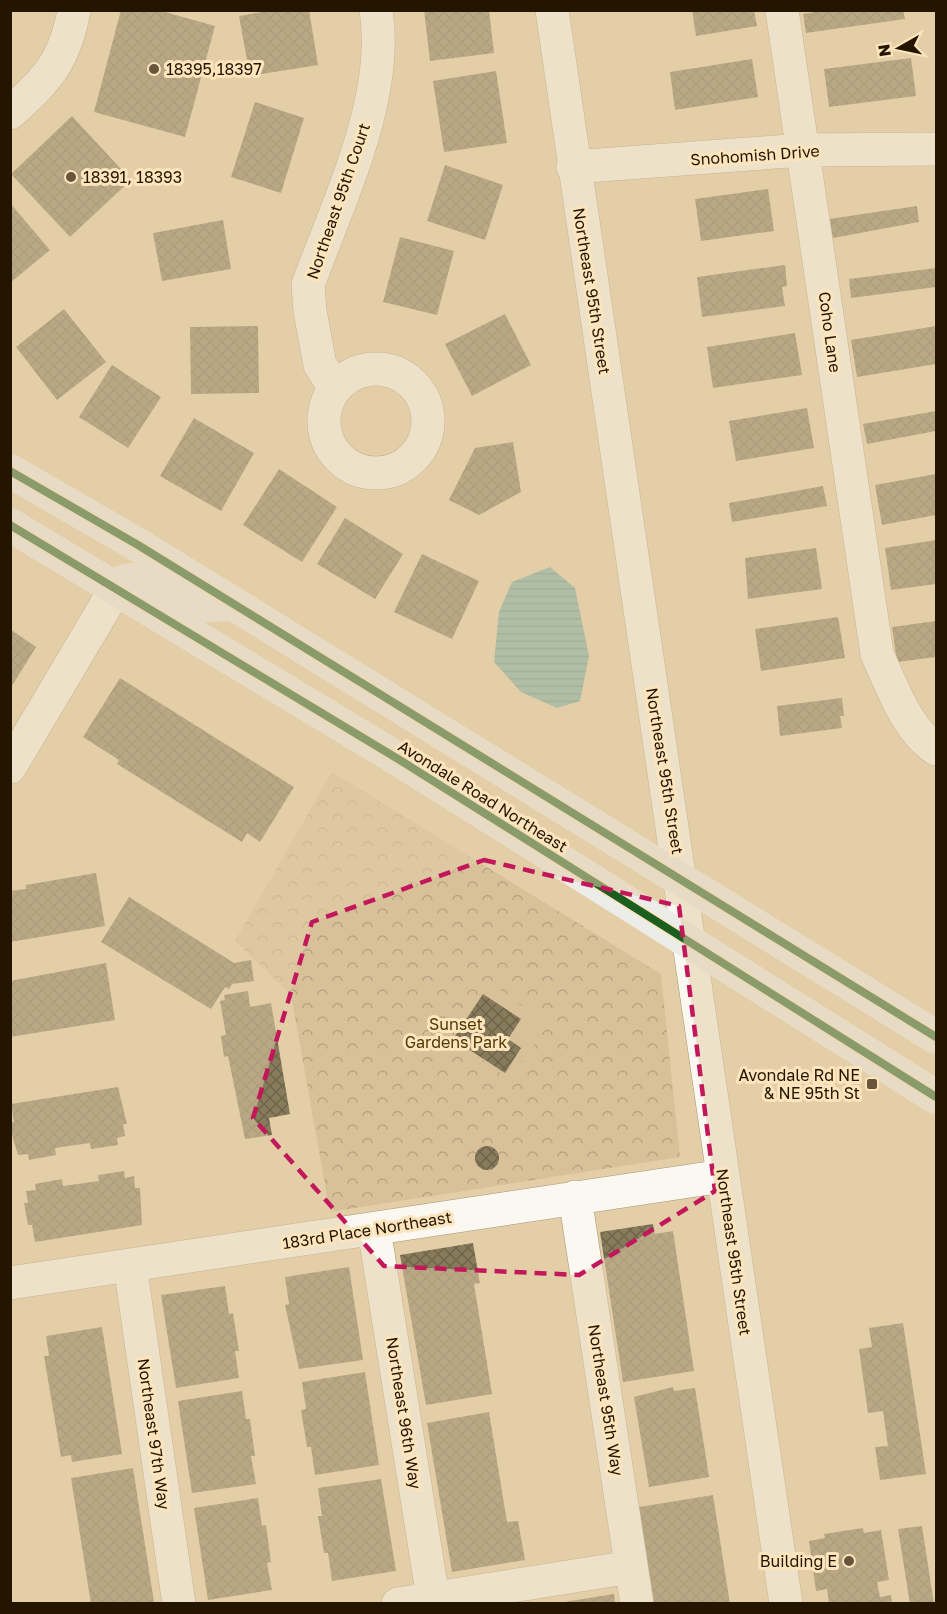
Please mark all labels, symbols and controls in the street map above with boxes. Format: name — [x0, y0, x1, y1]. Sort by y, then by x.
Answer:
north arrow — [869, 18, 929, 78]
text: N — [873, 43, 895, 58]
place label: 18395,18397 — [166, 59, 262, 79]
marker: 18395,18397 — [147, 62, 161, 76]
street label: Northeast 95th Court — [302, 120, 374, 282]
street label: Snohomish Drive — [690, 141, 820, 169]
place label: 18391, 18393 — [83, 167, 182, 187]
marker: 18391, 18393 — [64, 170, 78, 184]
street label: Northeast 95th Street — [569, 206, 615, 376]
street label: Coho Lane — [814, 290, 846, 374]
street label: Northeast 95th Street — [642, 686, 688, 856]
street label: Avondale Road Northeast — [395, 736, 571, 856]
park label: Sunset Gardens Park — [405, 1014, 507, 1052]
place label: Avondale Rd NE & NE 95th St — [739, 1065, 860, 1103]
marker: Avondale Rd NE & NE 95th St — [865, 1077, 879, 1091]
street label: Northeast 95th Street — [712, 1167, 756, 1337]
street label: 183rd Place Northeast — [281, 1207, 453, 1253]
street label: Northeast 95th Way — [584, 1323, 628, 1477]
street label: Northeast 96th Way — [382, 1335, 426, 1491]
street label: Northeast 97th Way — [133, 1357, 175, 1511]
place label: Building E — [760, 1551, 837, 1571]
marker: Building E — [842, 1554, 856, 1568]

